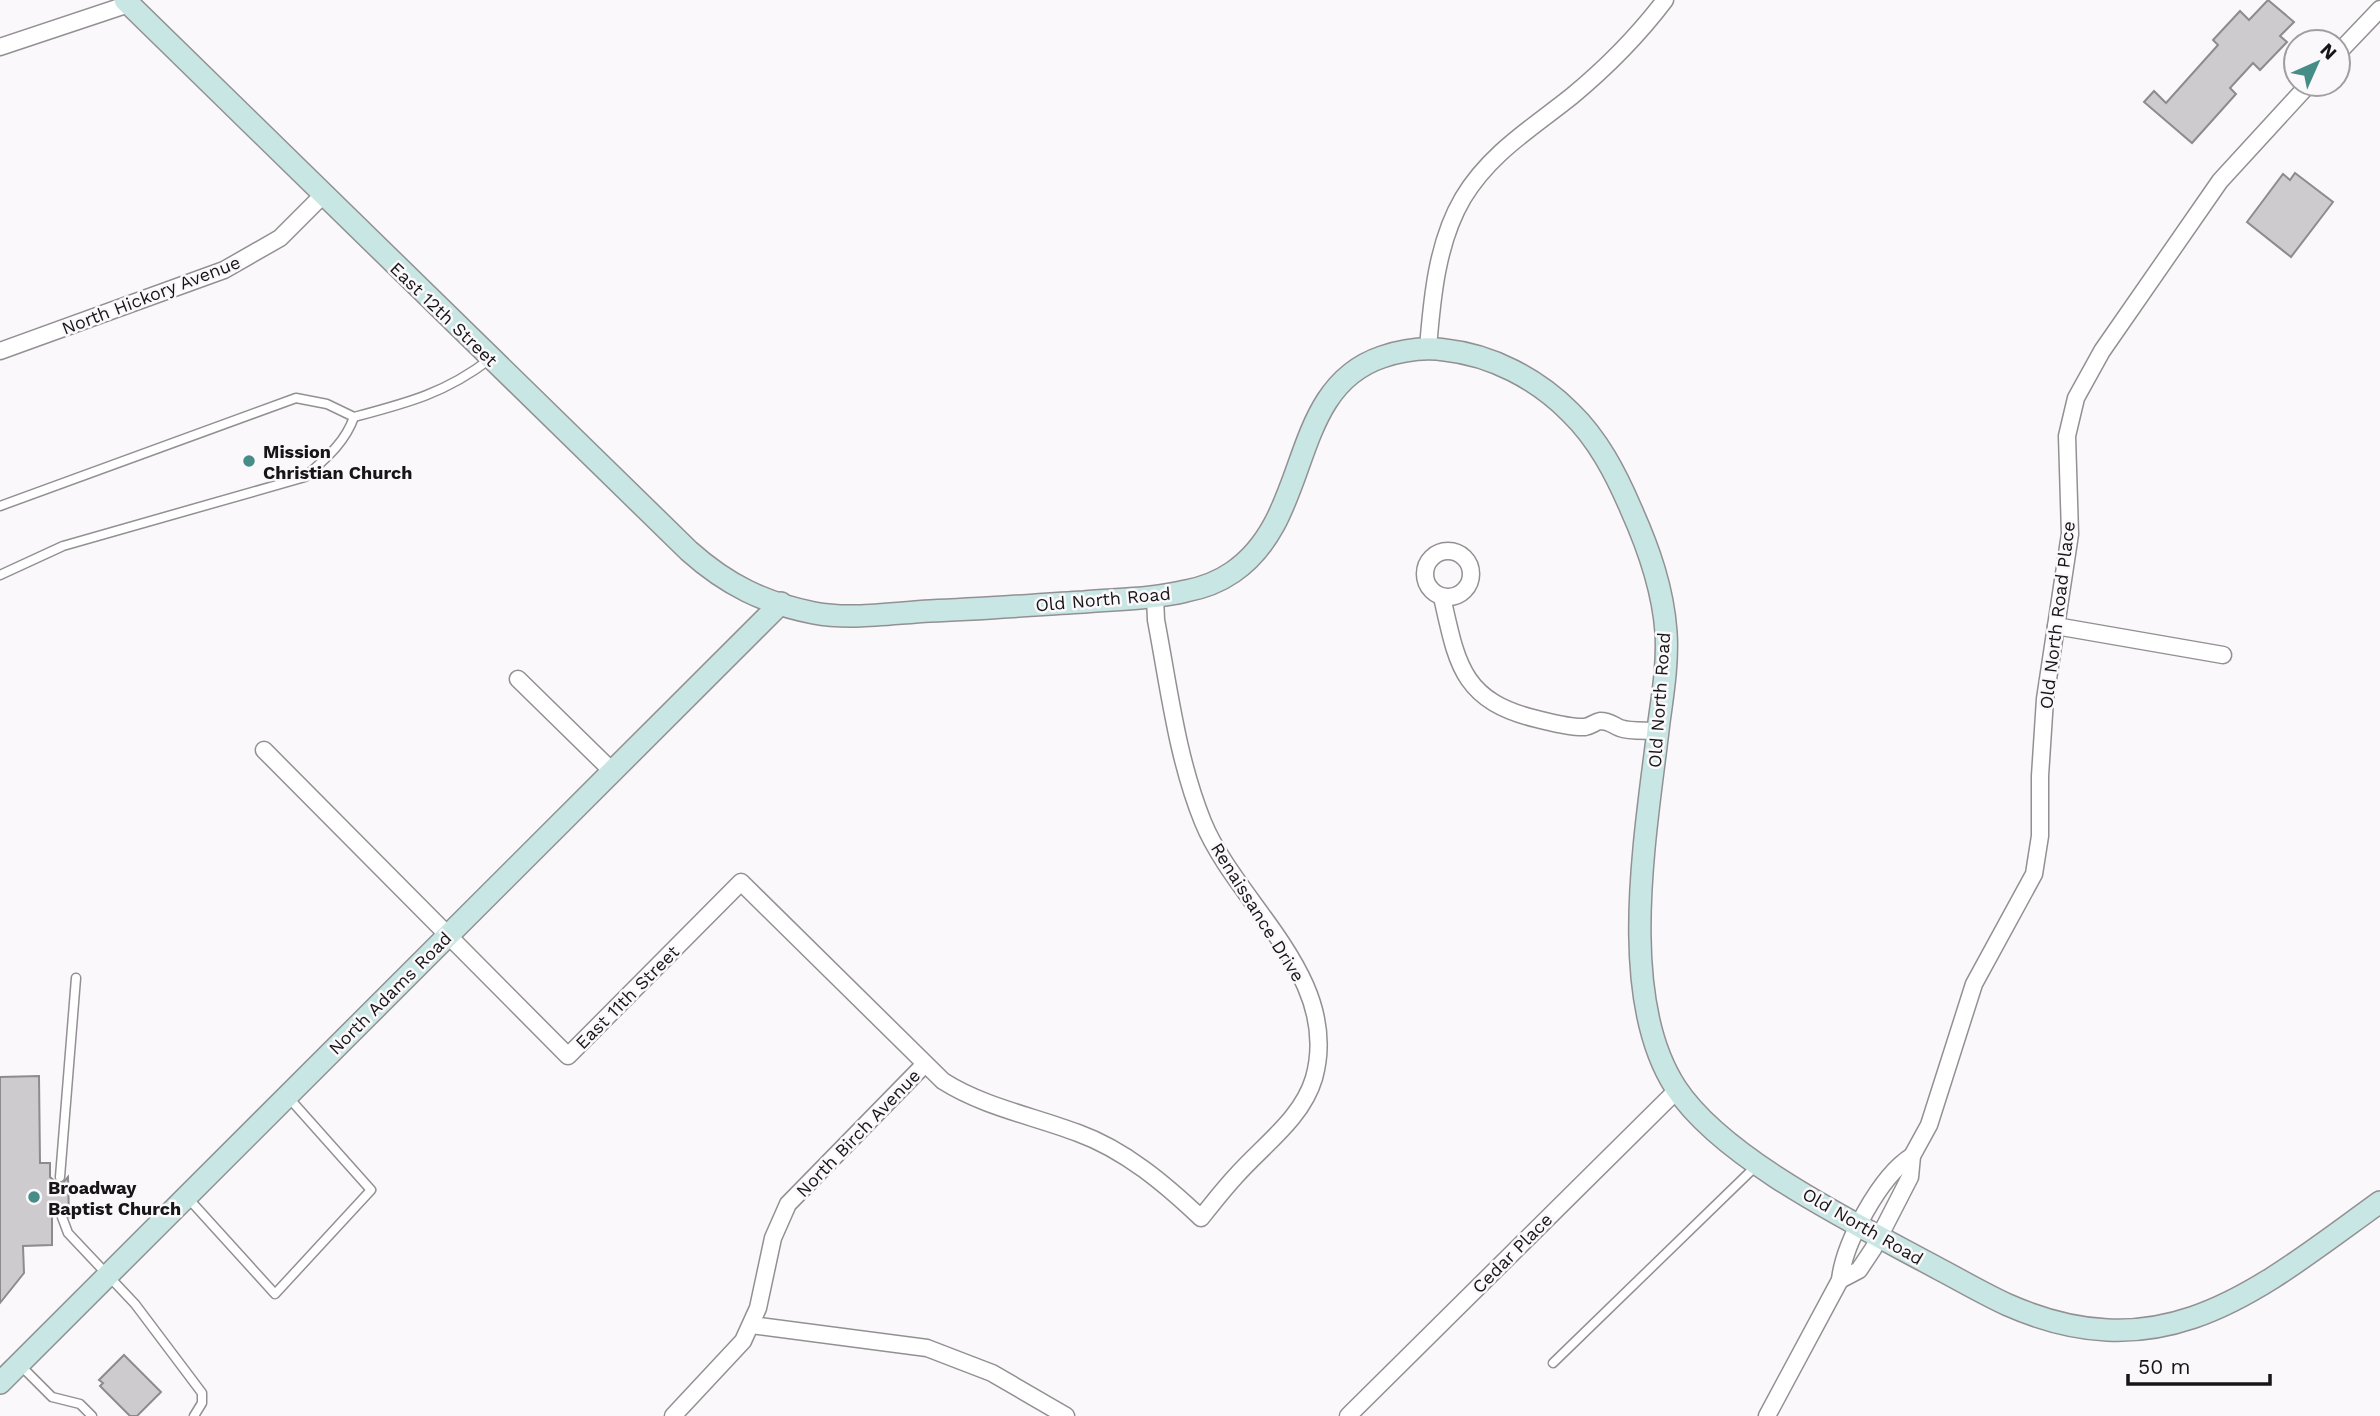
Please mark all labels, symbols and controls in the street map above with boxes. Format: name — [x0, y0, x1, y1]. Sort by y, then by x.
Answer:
north arrow — [2282, 28, 2352, 98]
text: N — [2316, 38, 2342, 64]
street label: North Hickory Avenue — [59, 251, 243, 339]
street label: East 12th Street — [386, 257, 502, 371]
place label: Mission Christian Church — [263, 441, 412, 483]
marker: Mission Christian Church — [241, 453, 257, 469]
street label: Old North Road Place — [2035, 520, 2079, 710]
street label: Old North Road — [1034, 583, 1172, 615]
street label: Old North Road — [1644, 632, 1674, 768]
street label: Renaissance Drive — [1207, 839, 1309, 985]
street label: North Adams Road — [324, 927, 456, 1059]
street label: East 11th Street — [571, 941, 683, 1053]
street label: North Birch Avenue — [792, 1065, 924, 1201]
place label: Broadway Baptist Church — [48, 1177, 181, 1219]
street label: Old North Road — [1799, 1183, 1927, 1269]
marker: Broadway Baptist Church — [26, 1189, 42, 1205]
street label: Cedar Place — [1468, 1209, 1556, 1297]
scale bar — [2128, 1342, 2270, 1386]
text: 50 m — [2138, 1354, 2190, 1379]

